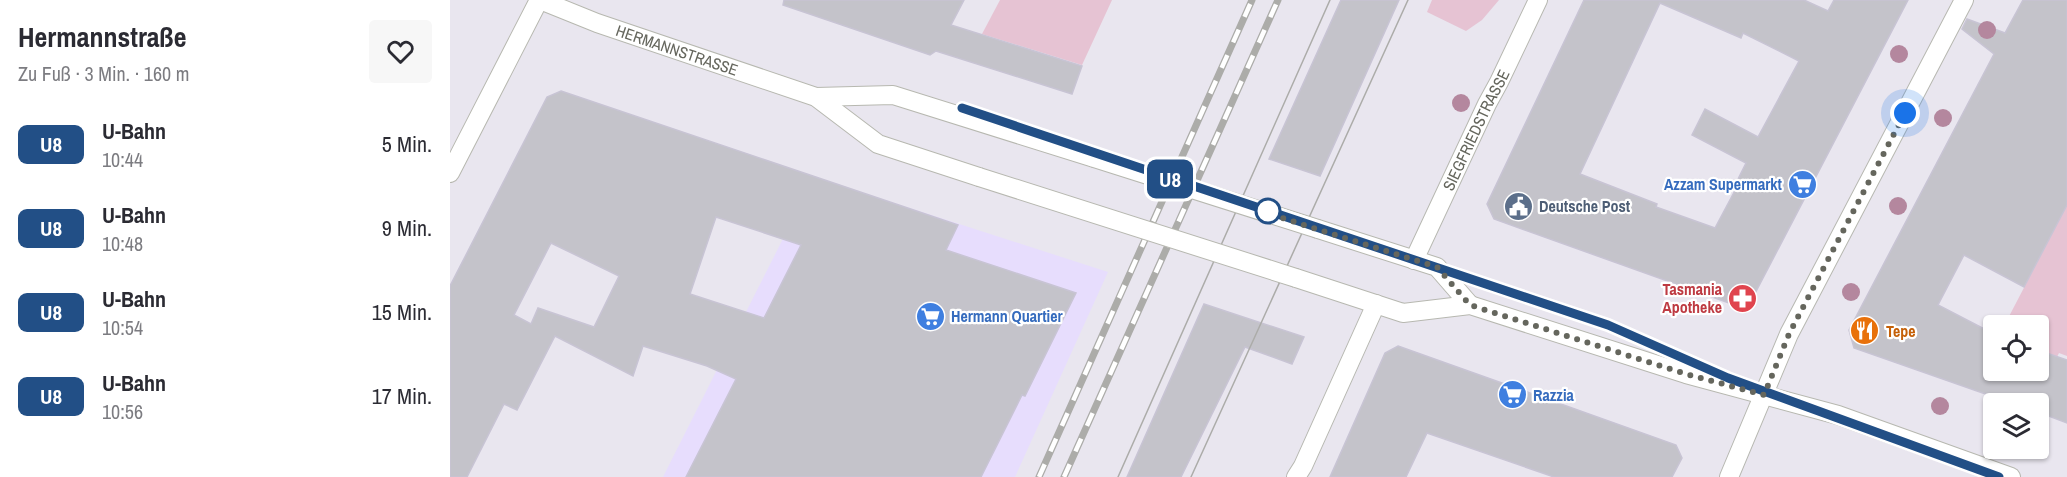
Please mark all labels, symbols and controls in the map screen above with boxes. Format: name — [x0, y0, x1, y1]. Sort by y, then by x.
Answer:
text: Hermannstraße — [18, 18, 186, 56]
street label: HERMANNSTRASSE — [613, 19, 741, 81]
button: heart — [369, 20, 432, 83]
text: Zu Fuß · 3 Min. · 160 m — [18, 60, 189, 87]
street label: SIEGFRIEDSTRASSE — [1437, 66, 1514, 194]
your location — [1890, 98, 1920, 128]
text: U-Bahn — [102, 116, 166, 146]
text: 5 Min. — [382, 129, 432, 159]
text: U8 — [40, 130, 62, 159]
text: 10:44 — [102, 146, 143, 173]
line badge: U8 — [1143, 160, 1197, 198]
text: U8 — [1159, 165, 1181, 194]
supermarket icon: Azzam Supermarkt — [1787, 168, 1819, 200]
place label: Azzam Supermarkt — [1664, 173, 1783, 195]
public building icon: Deutsche Post — [1502, 190, 1534, 222]
place label: Deutsche Post — [1539, 195, 1631, 217]
unlabelled marker — [1255, 198, 1281, 224]
text: U-Bahn — [102, 200, 166, 230]
text: 9 Min. — [382, 213, 432, 243]
text: U8 — [40, 214, 62, 243]
text: 10:48 — [102, 230, 143, 257]
place label: Tasmania Apotheke — [1662, 278, 1723, 318]
pharmacy icon: Tasmania Apotheke — [1727, 282, 1759, 314]
text: U-Bahn — [102, 284, 166, 314]
text: 15 Min. — [372, 297, 432, 327]
text: U8 — [40, 298, 62, 327]
supermarket icon: Hermann Quartier — [914, 300, 946, 332]
place label: Hermann Quartier — [951, 305, 1063, 327]
text: 10:54 — [102, 314, 143, 341]
restaurant icon: Tepe — [1849, 315, 1881, 347]
map controls — [1983, 315, 2049, 459]
button: locate — [1983, 315, 2049, 381]
place label: Tepe — [1886, 320, 1916, 342]
text: U-Bahn — [102, 368, 166, 398]
supermarket icon: Razzia — [1496, 379, 1528, 411]
text: 17 Min. — [372, 381, 432, 411]
text: U8 — [40, 382, 62, 411]
place label: Razzia — [1533, 384, 1575, 406]
button: layers — [1983, 393, 2049, 459]
text: 10:56 — [102, 398, 143, 425]

